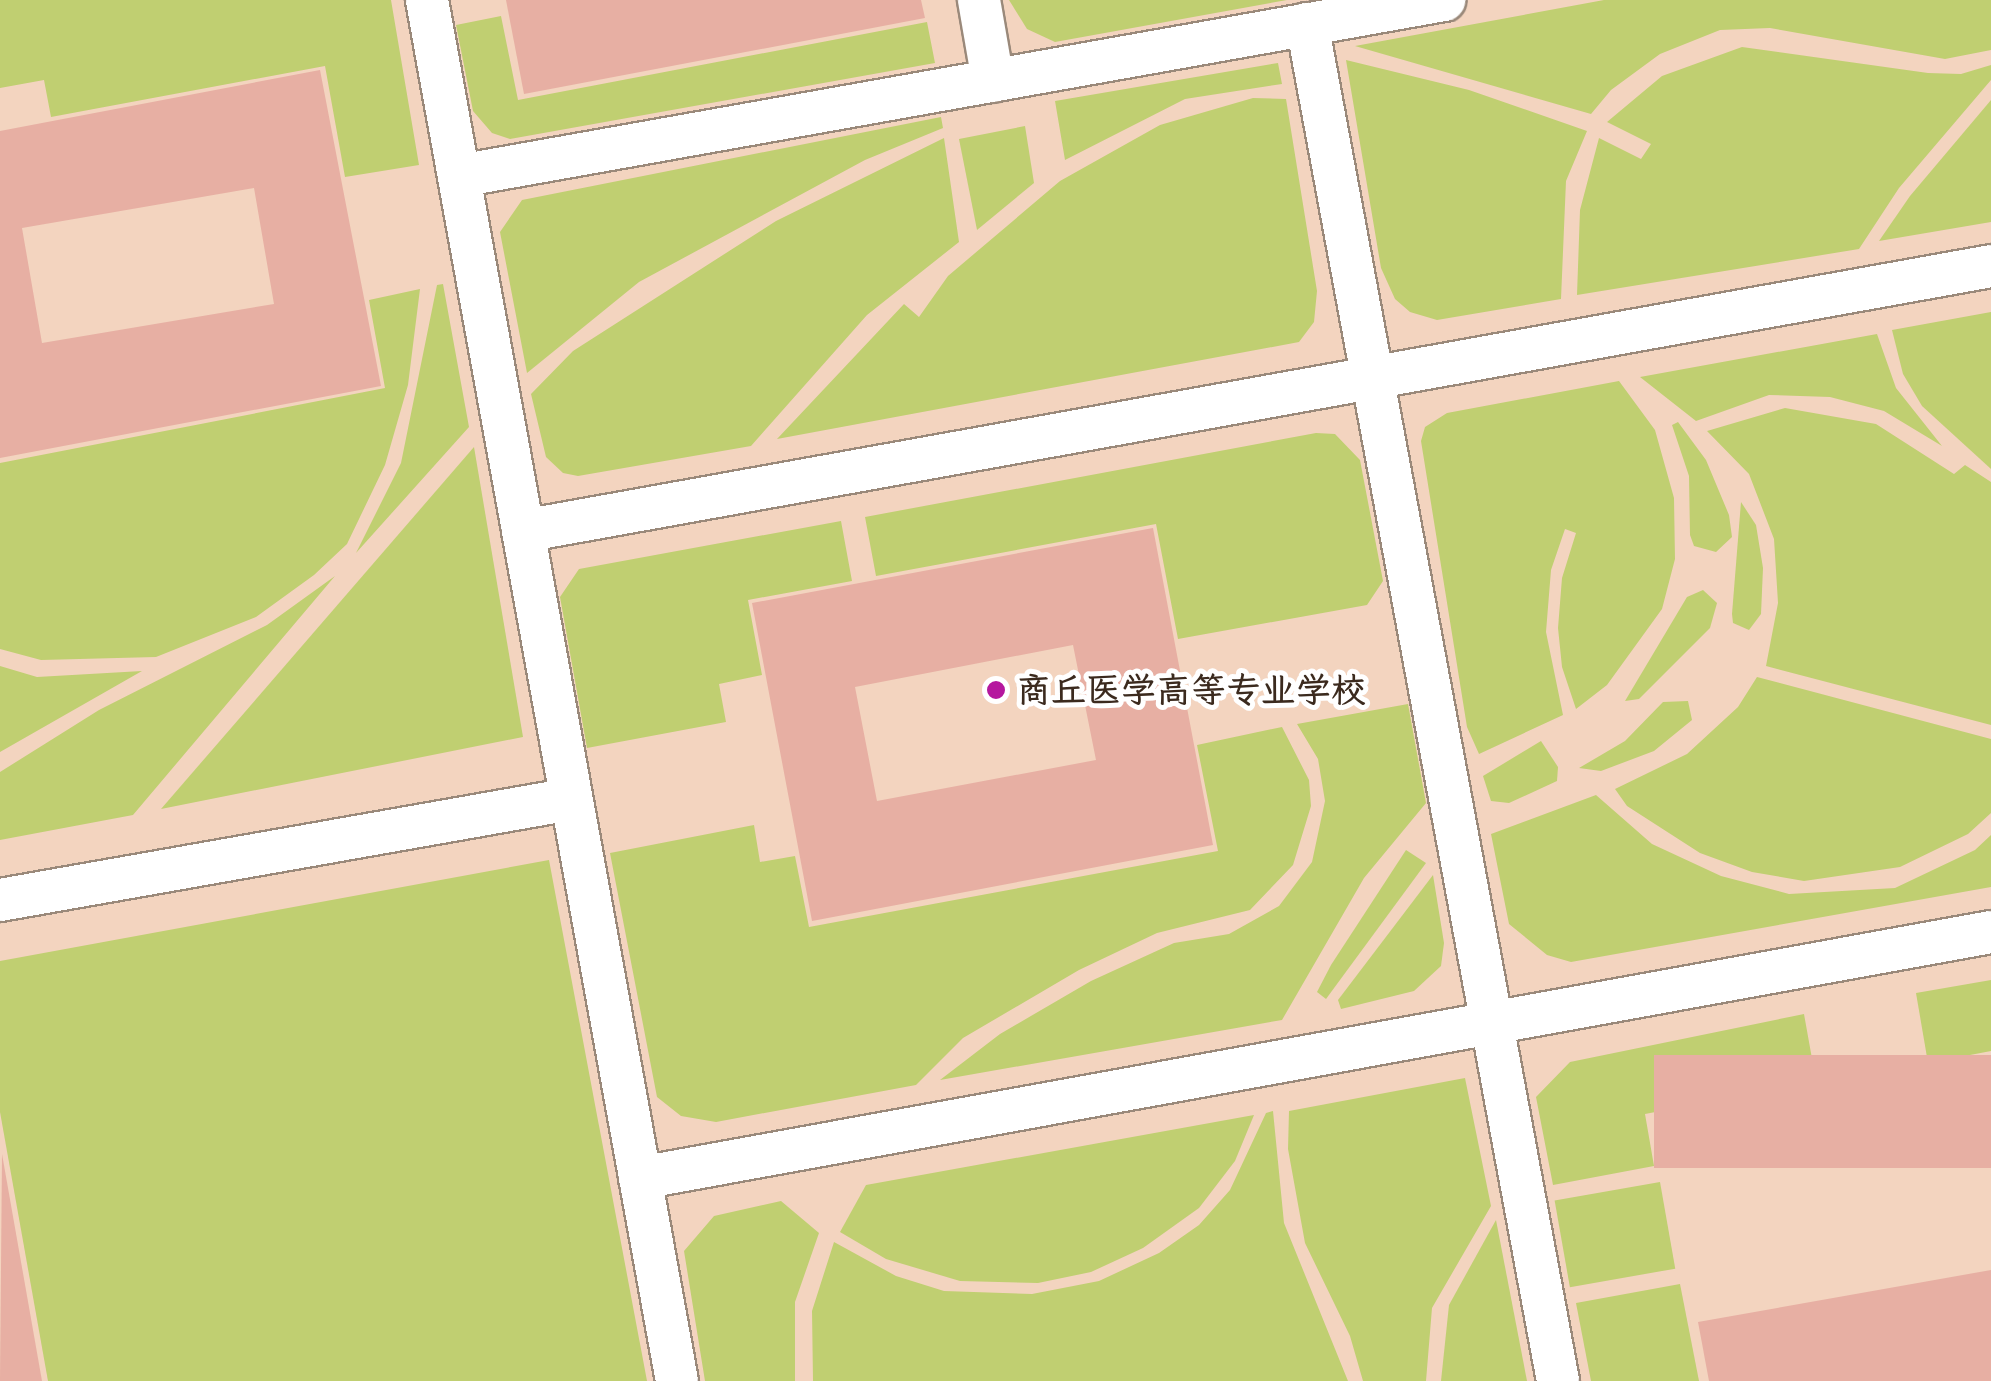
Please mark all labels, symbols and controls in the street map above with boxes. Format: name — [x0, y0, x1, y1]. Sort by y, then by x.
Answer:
place label: 商丘医学高等专业学校 — [1016, 669, 1366, 711]
marker: 商丘医学高等专业学校 — [985, 679, 1007, 701]

